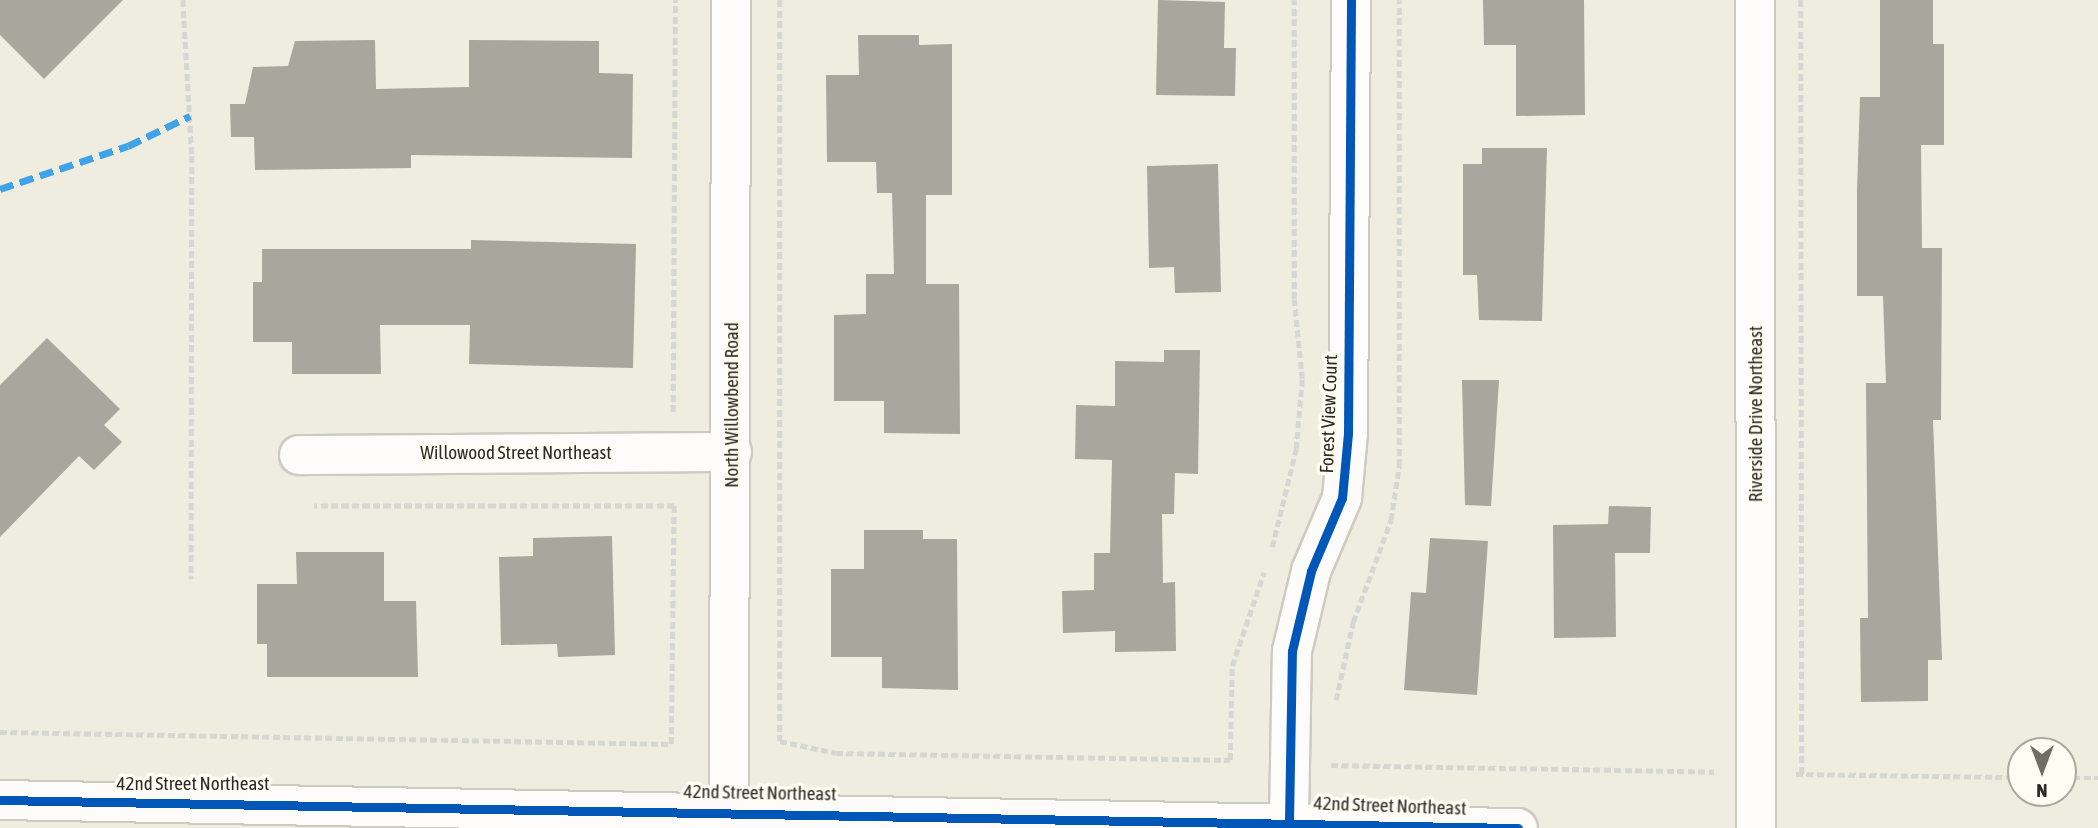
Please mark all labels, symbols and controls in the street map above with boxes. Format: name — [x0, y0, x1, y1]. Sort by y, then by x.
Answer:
street label: North Willowbend Road — [721, 322, 743, 488]
street label: Riverside Drive Northeast — [1745, 326, 1767, 502]
street label: Forest View Court — [1316, 354, 1342, 474]
street label: Willowood Street Northeast — [420, 442, 612, 464]
north arrow — [2007, 737, 2077, 807]
street label: 42nd Street Northeast — [117, 773, 269, 795]
street label: 42nd Street Northeast — [683, 780, 837, 806]
text: N — [2036, 780, 2048, 802]
street label: 42nd Street Northeast — [1313, 792, 1467, 820]

